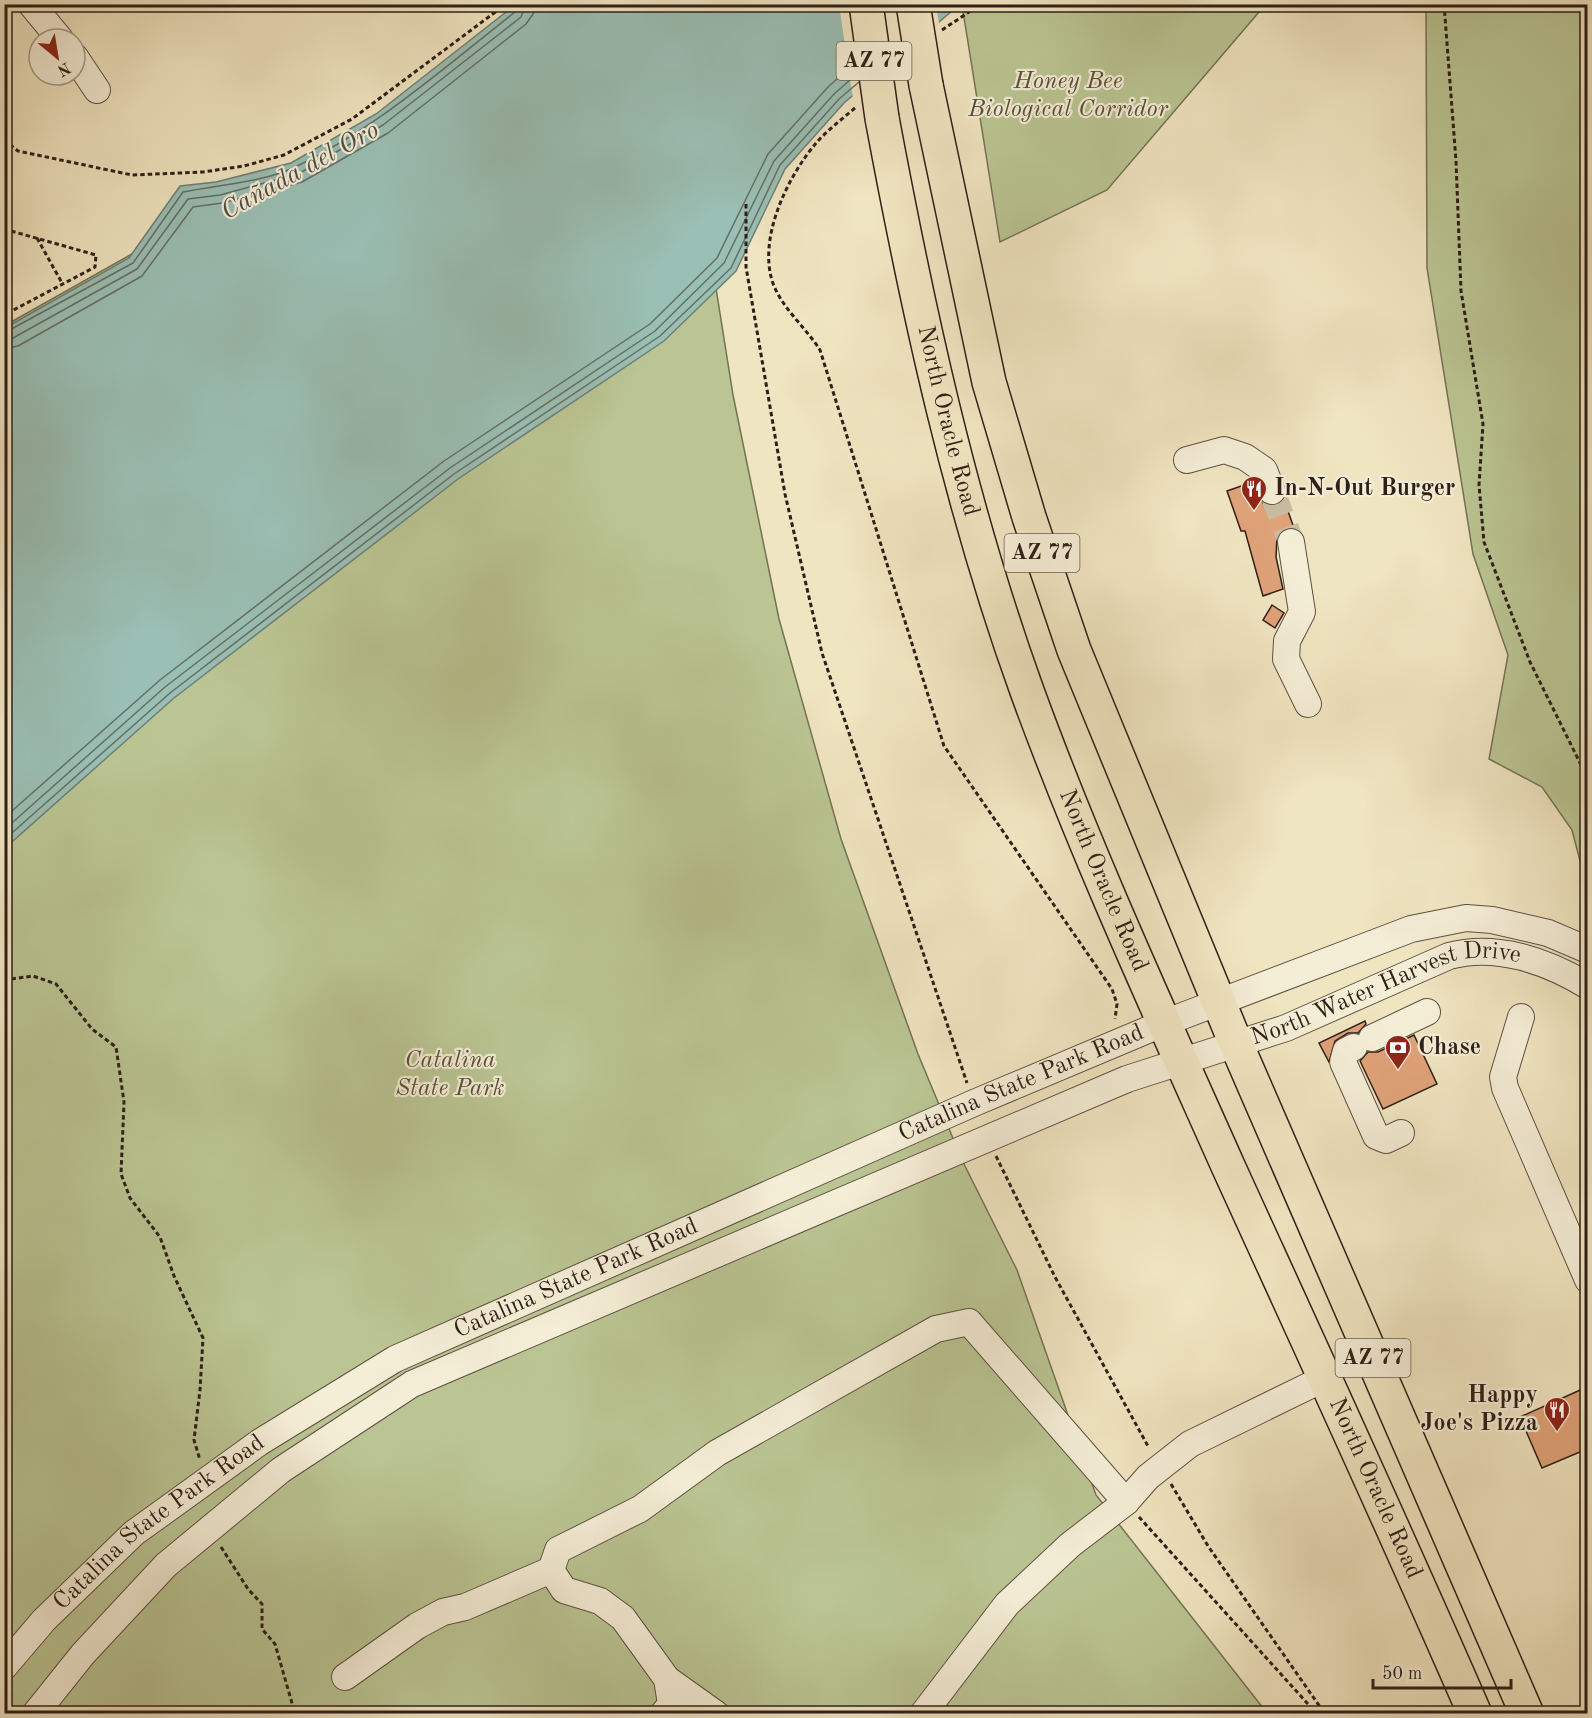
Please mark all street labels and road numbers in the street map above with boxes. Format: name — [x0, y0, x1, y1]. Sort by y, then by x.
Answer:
road number: AZ 77 — [836, 42, 912, 80]
street label: North Oracle Road — [912, 324, 983, 519]
road number: AZ 77 — [1004, 534, 1080, 572]
street label: North Oracle Road — [1054, 786, 1152, 975]
street label: North Water Harvest Drive — [1248, 939, 1523, 1050]
street label: Catalina State Park Road — [895, 1021, 1147, 1147]
street label: Catalina State Park Road — [451, 1215, 702, 1343]
road number: AZ 77 — [1336, 1339, 1410, 1377]
street label: North Oracle Road — [1324, 1395, 1426, 1582]
street label: Catalina State Park Road — [50, 1431, 269, 1615]

